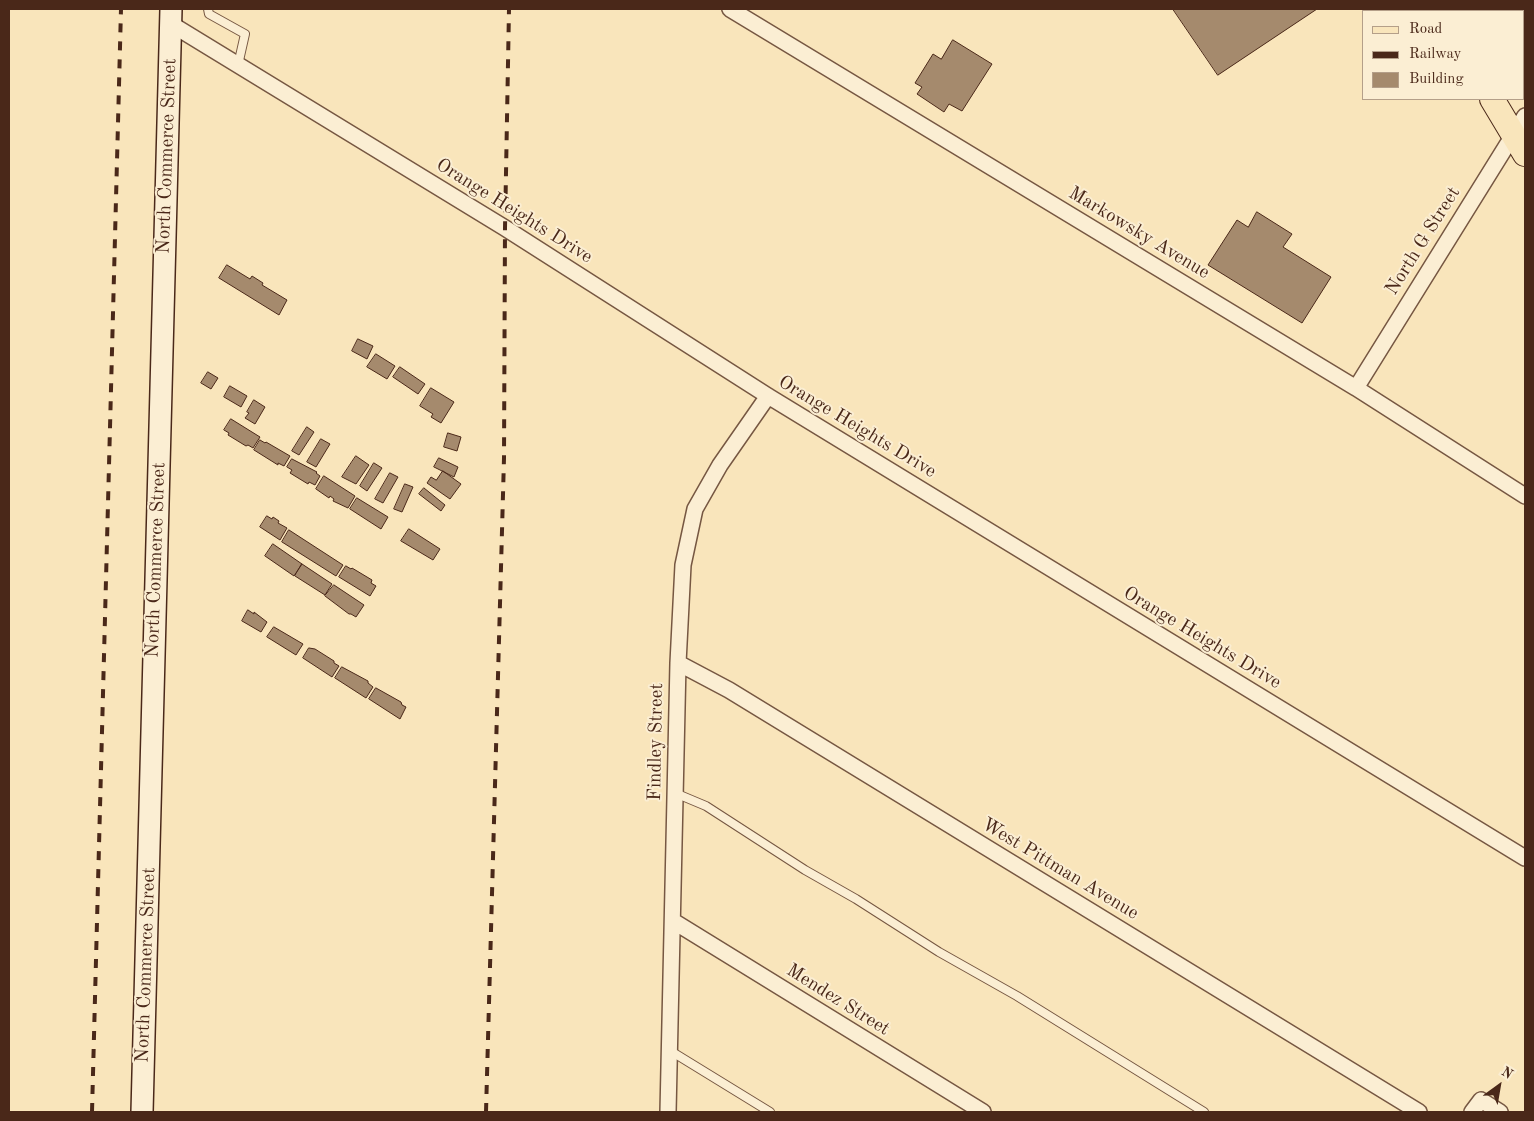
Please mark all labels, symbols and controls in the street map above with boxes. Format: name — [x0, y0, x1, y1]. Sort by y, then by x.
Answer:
legend — [1362, 10, 1524, 100]
text: Road — [1409, 22, 1442, 37]
text: Railway — [1409, 47, 1462, 62]
street label: North Commerce Street — [152, 58, 182, 254]
text: Building — [1409, 72, 1464, 87]
street label: Orange Heights Drive — [431, 154, 597, 268]
street label: Markowsky Avenue — [1064, 182, 1214, 284]
street label: North G Street — [1381, 183, 1465, 299]
street label: Orange Heights Drive — [774, 371, 940, 483]
street label: North Commerce Street — [141, 462, 171, 658]
street label: Orange Heights Drive — [1119, 582, 1285, 694]
street label: Findley Street — [644, 683, 668, 801]
street label: West Pittman Avenue — [977, 813, 1143, 925]
street label: North Commerce Street — [131, 867, 161, 1063]
street label: Mendez Street — [782, 959, 894, 1041]
north arrow — [1474, 1061, 1524, 1111]
text: N — [1499, 1065, 1515, 1082]

